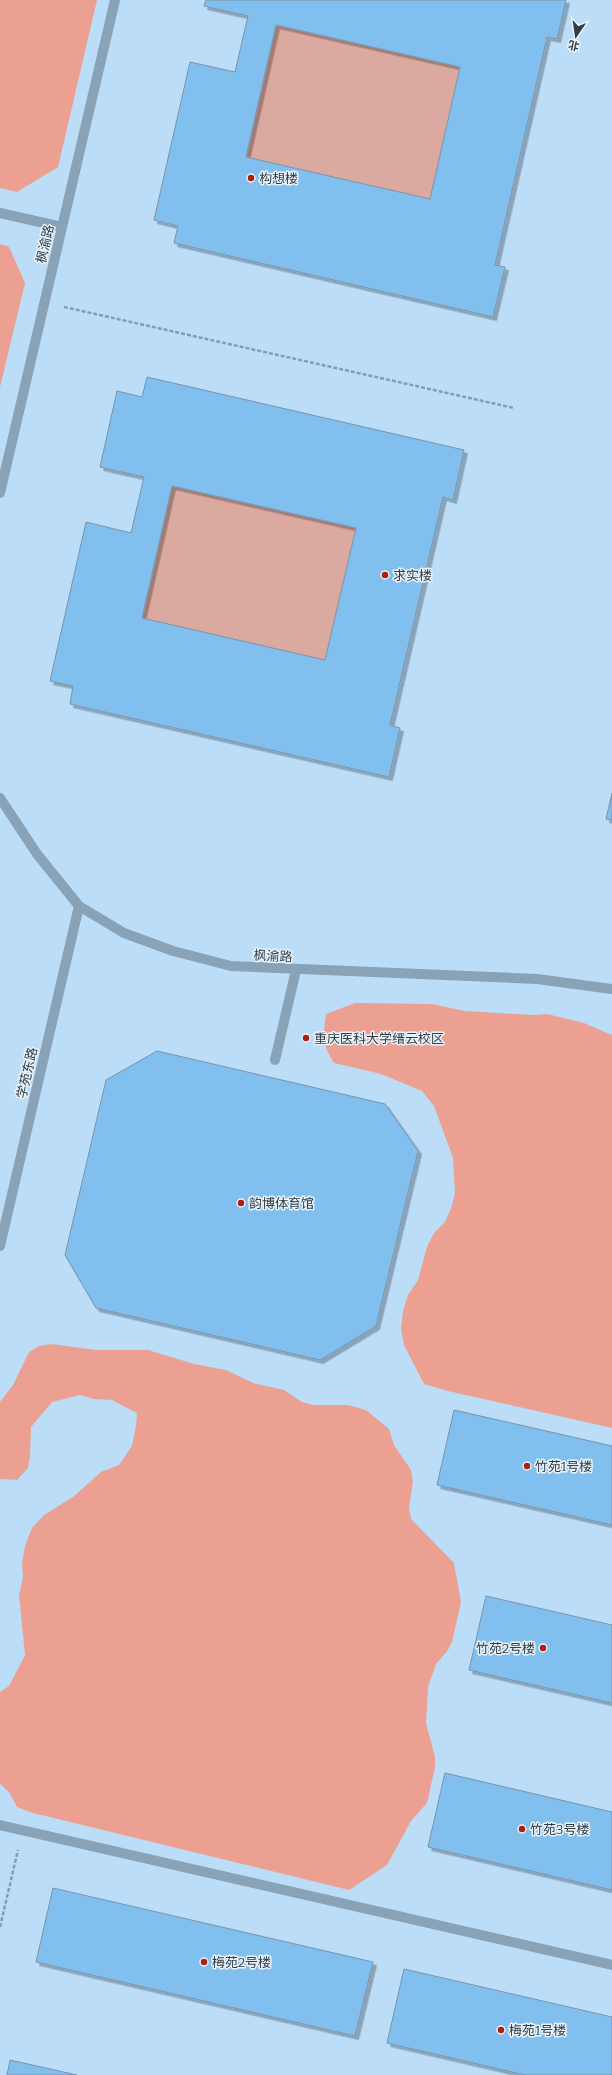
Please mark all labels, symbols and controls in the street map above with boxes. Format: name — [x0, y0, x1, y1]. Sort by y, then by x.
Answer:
north arrow — [556, 16, 596, 56]
text: 北 — [567, 38, 581, 53]
place label: 构想楼 — [259, 171, 298, 186]
marker: 构想楼 — [246, 173, 256, 183]
street label: 枫渝路 — [33, 223, 57, 265]
place label: 求实楼 — [393, 568, 432, 583]
marker: 求实楼 — [380, 570, 390, 580]
street label: 枫渝路 — [253, 947, 293, 965]
place label: 重庆医科大学缙云校区 — [314, 1031, 444, 1046]
marker: 重庆医科大学缙云校区 — [301, 1033, 311, 1043]
street label: 学苑东路 — [14, 1046, 40, 1100]
place label: 韵博体育馆 — [249, 1196, 314, 1211]
marker: 韵博体育馆 — [236, 1198, 246, 1208]
place label: 竹苑1号楼 — [535, 1459, 592, 1474]
marker: 竹苑1号楼 — [522, 1461, 532, 1471]
place label: 竹苑2号楼 — [476, 1641, 535, 1656]
marker: 竹苑2号楼 — [538, 1643, 548, 1653]
place label: 竹苑3号楼 — [530, 1822, 589, 1837]
marker: 竹苑3号楼 — [517, 1824, 527, 1834]
place label: 梅苑2号楼 — [212, 1955, 271, 1970]
marker: 梅苑2号楼 — [199, 1957, 209, 1967]
place label: 梅苑1号楼 — [509, 2023, 566, 2038]
marker: 梅苑1号楼 — [496, 2025, 506, 2035]

